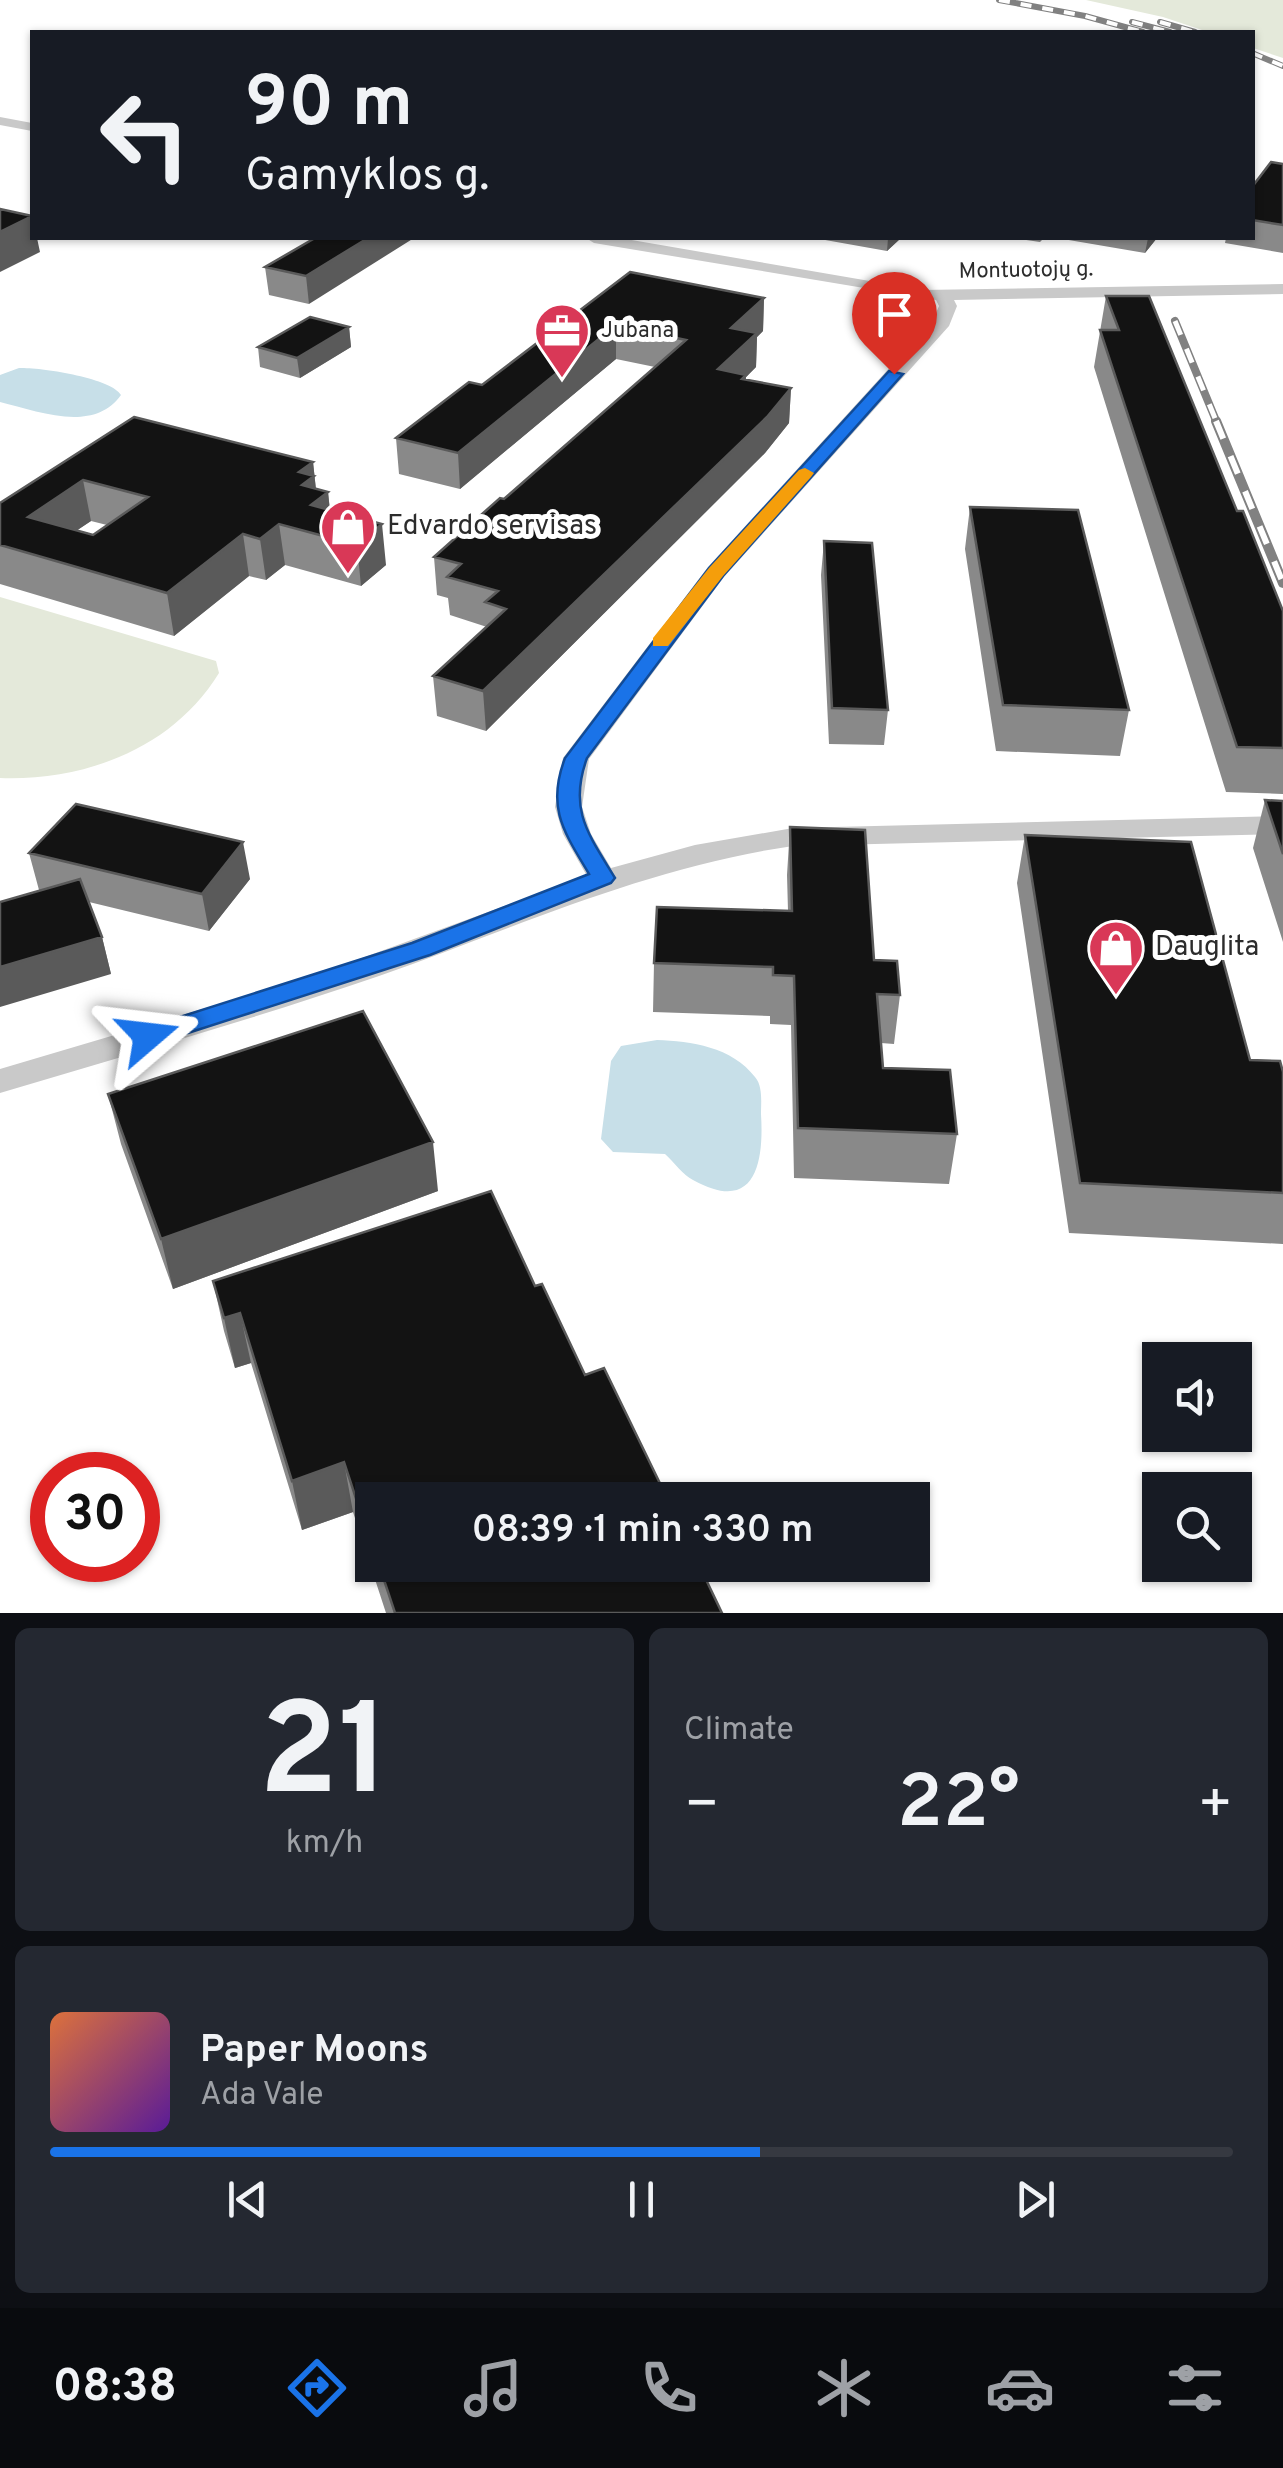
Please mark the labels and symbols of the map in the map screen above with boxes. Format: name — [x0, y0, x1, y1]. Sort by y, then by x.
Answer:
street label: Montuotojų g. — [958, 256, 1094, 286]
pin — [852, 272, 937, 375]
office icon: Jubana — [532, 301, 592, 380]
place label: Jubana — [601, 318, 674, 345]
shop icon: Edvardo servisas — [318, 497, 378, 576]
place label: Edvardo servisas — [387, 509, 597, 545]
shop icon: Dauglita — [1086, 918, 1146, 997]
place label: Dauglita — [1155, 930, 1259, 966]
position arrow — [96, 984, 200, 1088]
speed limit sign: 30 — [30, 1452, 160, 1582]

